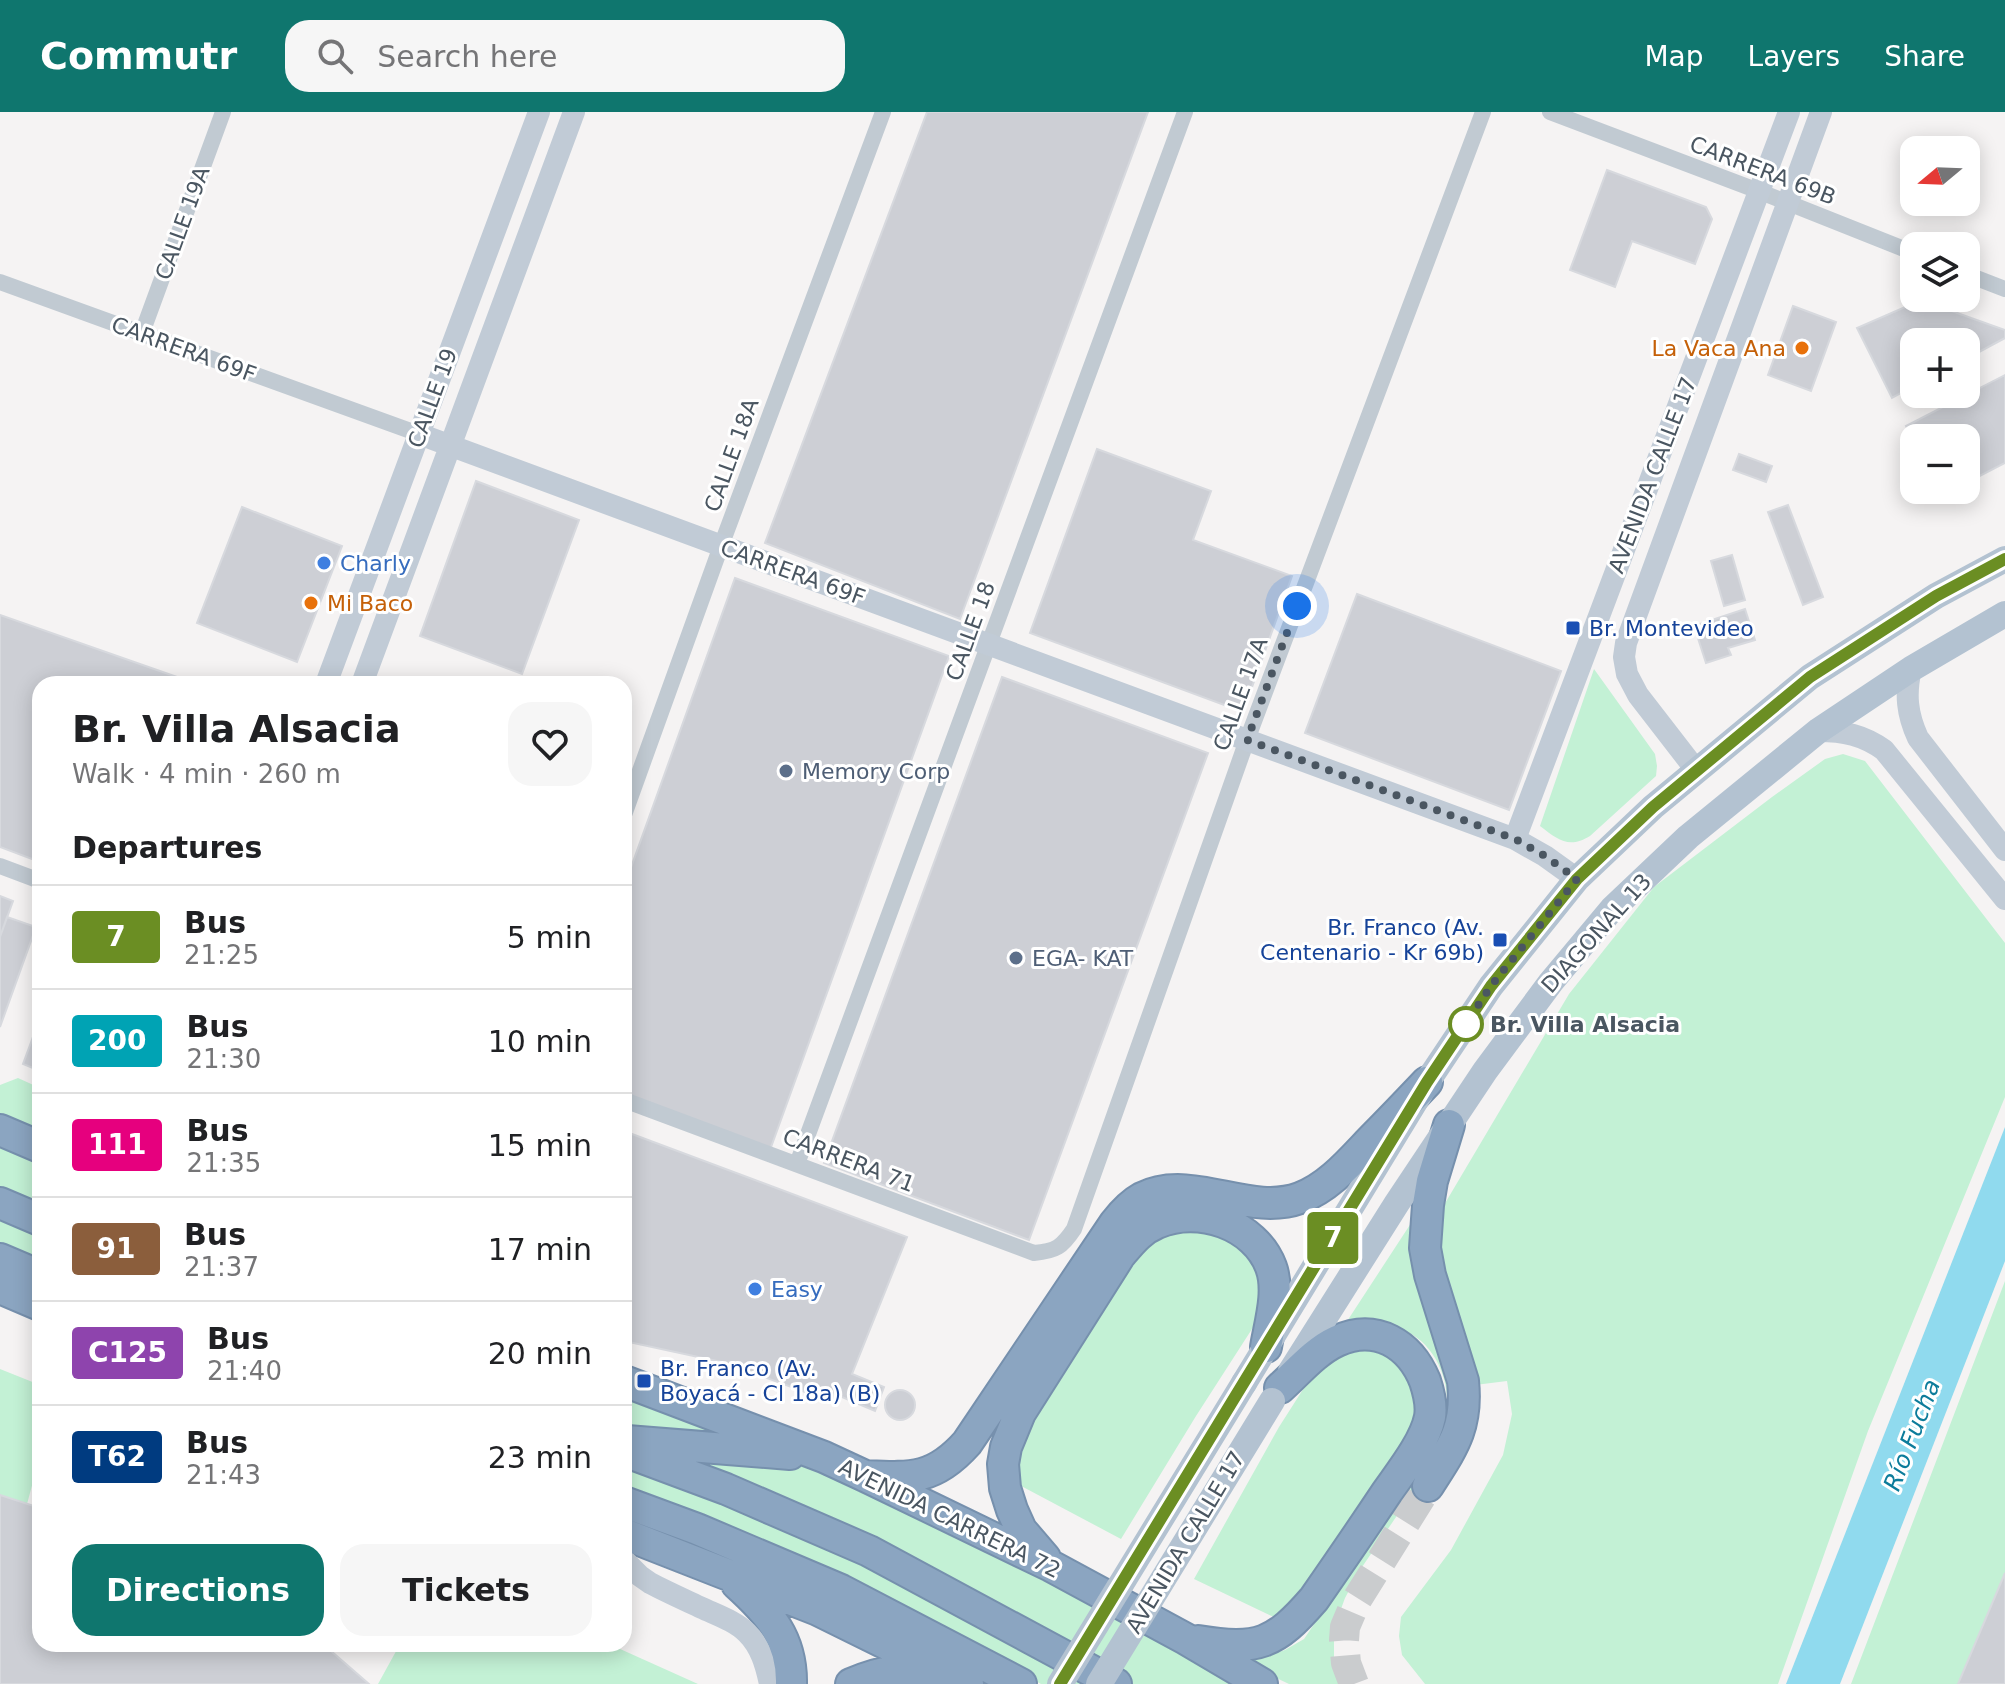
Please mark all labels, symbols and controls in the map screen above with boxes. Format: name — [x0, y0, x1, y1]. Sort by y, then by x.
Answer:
search box — [285, 20, 845, 92]
text: Commutr — [40, 34, 237, 78]
icon: search — [313, 34, 357, 78]
text: Search here — [377, 39, 557, 74]
text: Map — [1644, 40, 1704, 73]
text: Layers — [1748, 40, 1840, 73]
text: Share — [1884, 40, 1965, 73]
street label: CARRERA 69B — [1686, 131, 1839, 210]
north arrow — [1900, 136, 1980, 216]
map controls — [1900, 136, 1980, 504]
street label: CALLE 19A — [150, 163, 215, 283]
button: layers — [1900, 232, 1980, 312]
street label: CARRERA 69F — [108, 312, 260, 387]
button: + — [1900, 328, 1980, 408]
place label: La Vaca Ana — [1651, 336, 1786, 361]
marker: La Vaca Ana — [1793, 339, 1811, 357]
street label: CALLE 19 — [403, 345, 462, 451]
street label: AVENIDA CALLE 17 — [1604, 374, 1701, 577]
street label: CALLE 18A — [699, 395, 764, 515]
button: − — [1900, 424, 1980, 504]
street label: CARRERA 69F — [717, 535, 869, 610]
place label: Charly — [340, 551, 411, 576]
marker: Charly — [315, 554, 333, 572]
street label: CALLE 18 — [941, 578, 1000, 684]
your location — [1277, 586, 1317, 626]
place label: Mi Baco — [327, 591, 413, 616]
marker: Mi Baco — [302, 594, 320, 612]
place label: Br. Montevideo — [1589, 616, 1754, 641]
marker: Br. Montevideo — [1564, 619, 1582, 637]
street label: CALLE 17A — [1208, 634, 1273, 754]
button: heart — [508, 702, 592, 786]
text: Br. Villa Alsacia — [72, 707, 401, 751]
text: Walk · 4 min · 260 m — [72, 759, 341, 789]
place label: Memory Corp — [802, 759, 950, 784]
marker: Memory Corp — [777, 762, 795, 780]
text: Departures — [72, 830, 262, 865]
street label: DIAGONAL 13 — [1536, 869, 1656, 998]
text: Bus — [184, 905, 246, 940]
place label: Br. Franco (Av. Centenario - Kr 69b) — [1260, 915, 1484, 965]
text: 7 — [106, 920, 126, 953]
text: 5 min — [507, 920, 592, 955]
marker: Br. Franco (Av. Centenario - Kr 69b) — [1491, 931, 1509, 949]
text: 21:25 — [184, 940, 259, 970]
place label: EGA- KAT — [1032, 946, 1134, 971]
marker: EGA- KAT — [1007, 949, 1025, 967]
marker: Br. Villa Alsacia — [1449, 1007, 1483, 1041]
text: Bus — [186, 1009, 249, 1044]
place label: Br. Villa Alsacia — [1490, 1012, 1680, 1037]
text: 200 — [88, 1024, 146, 1057]
text: 10 min — [488, 1024, 592, 1059]
text: 21:30 — [186, 1044, 261, 1074]
text: Bus — [186, 1113, 249, 1148]
street label: CARRERA 71 — [779, 1124, 918, 1197]
text: 111 — [88, 1128, 146, 1161]
text: 15 min — [488, 1128, 592, 1163]
text: 21:35 — [186, 1148, 261, 1178]
line badge: 7 — [1307, 1212, 1359, 1264]
text: Bus — [184, 1217, 246, 1252]
text: 7 — [1323, 1221, 1343, 1254]
text: 91 — [97, 1232, 135, 1265]
text: 17 min — [488, 1232, 592, 1267]
text: 21:37 — [184, 1252, 259, 1282]
place label: Easy — [771, 1277, 823, 1302]
marker: Easy — [746, 1280, 764, 1298]
text: Bus — [207, 1321, 269, 1356]
text: C125 — [88, 1336, 167, 1369]
text: 20 min — [488, 1336, 592, 1371]
text: 21:40 — [207, 1356, 282, 1386]
place label: Br. Franco (Av. Boyacá - Cl 18a) (B) — [660, 1356, 880, 1406]
marker: Br. Franco (Av. Boyacá - Cl 18a) (B) — [635, 1372, 653, 1390]
water label: Río Fucha — [1878, 1375, 1946, 1495]
text: Bus — [186, 1425, 248, 1460]
text: T62 — [88, 1440, 146, 1473]
text: 23 min — [488, 1440, 592, 1475]
street label: AVENIDA CALLE 17 — [1121, 1447, 1250, 1638]
street label: AVENIDA CARRERA 72 — [835, 1454, 1065, 1583]
text: 21:43 — [186, 1460, 261, 1490]
button: Directions — [72, 1544, 324, 1636]
button: Tickets — [340, 1544, 592, 1636]

